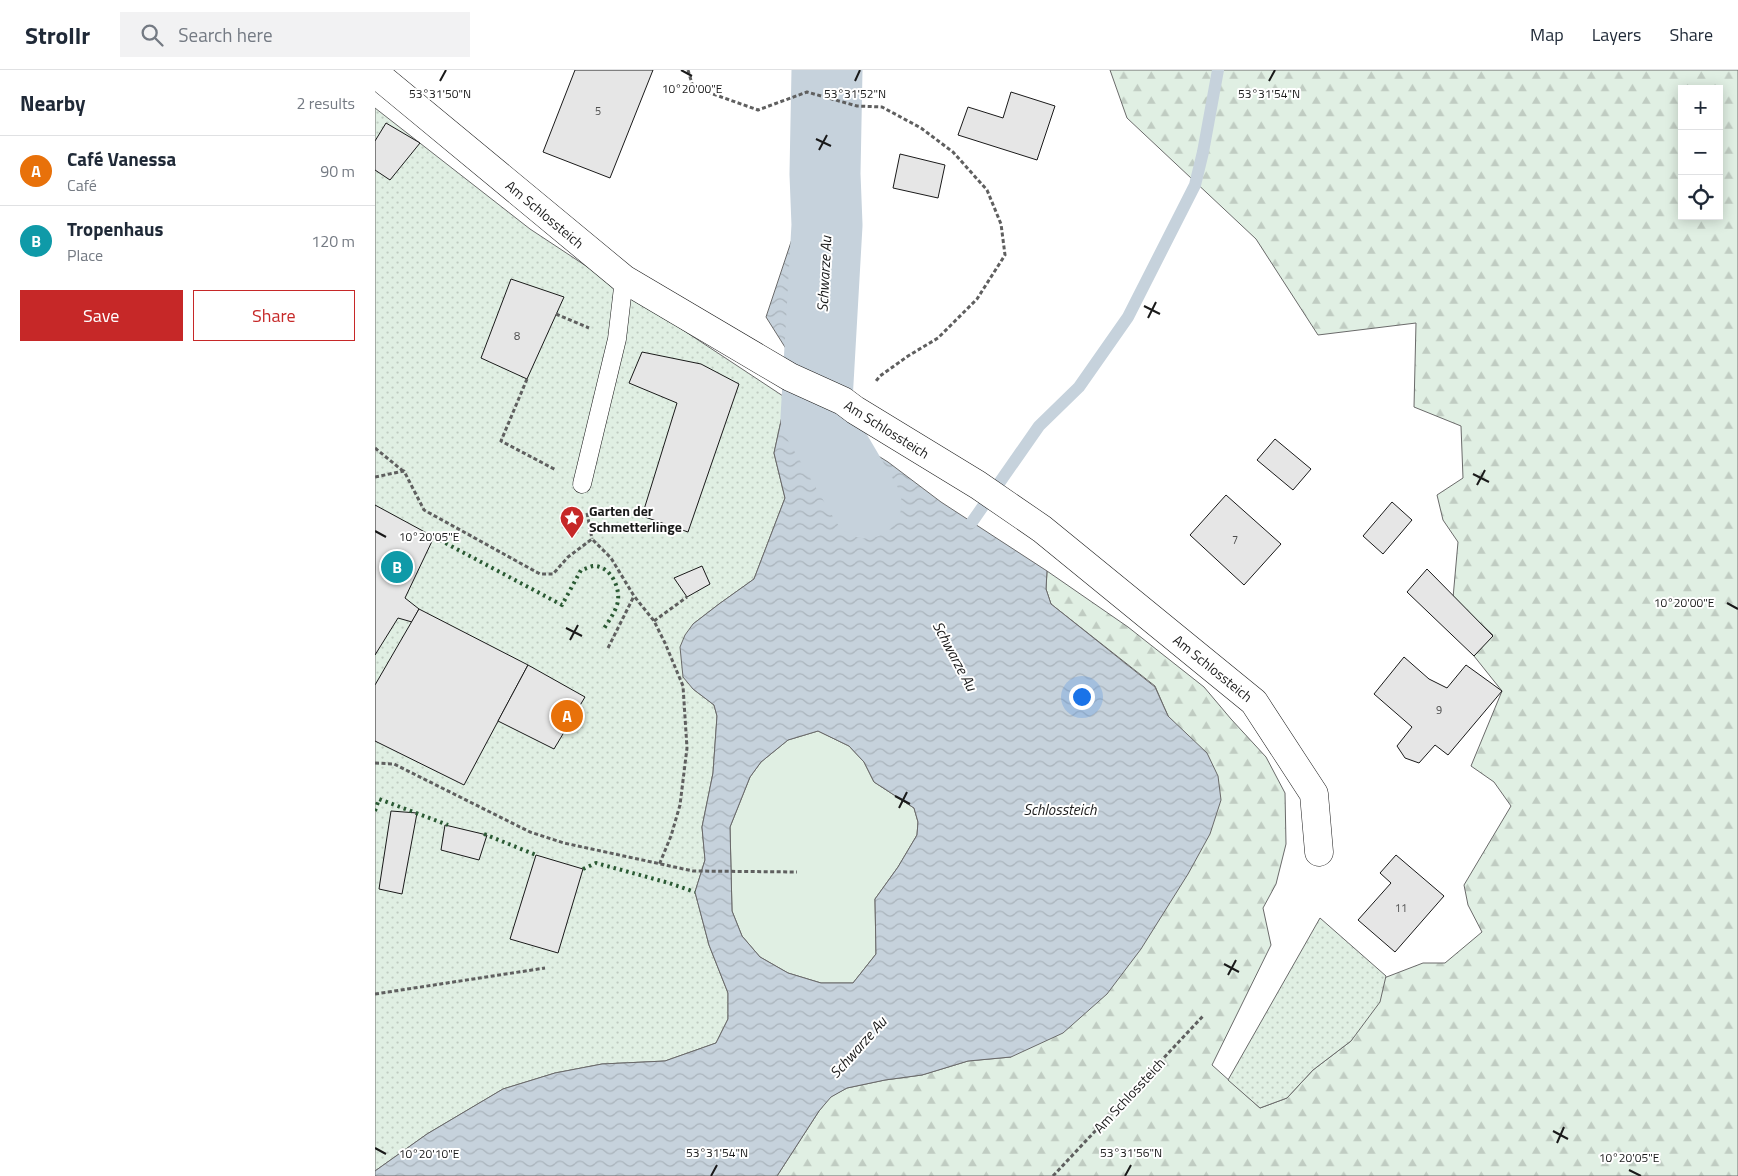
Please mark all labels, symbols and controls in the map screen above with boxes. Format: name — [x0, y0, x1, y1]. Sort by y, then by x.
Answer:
search box — [120, 12, 470, 57]
text: Strollr — [25, 17, 90, 53]
text: Search here — [178, 20, 273, 49]
icon: search — [138, 21, 166, 49]
text: Map — [1530, 21, 1564, 48]
text: Layers — [1592, 21, 1641, 48]
text: Share — [1669, 21, 1713, 48]
text: 10°20'00"E — [662, 79, 723, 98]
text: 53°31'50"N — [409, 84, 471, 103]
text: 53°31'52"N — [824, 84, 886, 103]
text: 53°31'54"N — [1238, 84, 1300, 103]
map controls — [1678, 85, 1723, 220]
button: + — [1678, 85, 1723, 130]
text: Nearby — [20, 87, 85, 119]
text: 2 results — [296, 91, 355, 115]
house number: 5 — [595, 103, 601, 119]
button: − — [1678, 130, 1723, 175]
text: Café Vanessa — [67, 144, 176, 173]
text: A — [31, 159, 41, 183]
text: 90 m — [320, 159, 355, 183]
text: Café — [67, 173, 97, 197]
street label: Am Schlossteich — [501, 175, 589, 253]
button: locate — [1678, 175, 1723, 220]
text: Tropenhaus — [67, 214, 163, 243]
text: B — [31, 229, 41, 253]
text: 120 m — [311, 229, 355, 253]
water label: Schwarze Au — [811, 234, 838, 313]
text: Place — [67, 243, 103, 267]
button: Save — [20, 290, 183, 341]
button: Share — [193, 290, 355, 341]
house number: 8 — [514, 328, 520, 344]
street label: Am Schlossteich — [840, 394, 934, 464]
place label: Garten der Schmetterlinge — [589, 500, 682, 537]
place icon: Garten der Schmetterlinge — [559, 505, 585, 539]
text: 10°20'05"E — [399, 527, 460, 546]
house number: 7 — [1232, 532, 1238, 548]
pin: B — [381, 548, 413, 586]
text: 10°20'00"E — [1654, 593, 1715, 612]
water label: Schwarze Au — [927, 617, 984, 696]
street label: Am Schlossteich — [1169, 629, 1257, 707]
your location — [1069, 684, 1095, 710]
pin: A — [551, 697, 583, 735]
house number: 9 — [1436, 702, 1442, 718]
water label: Schlossteich — [1024, 798, 1097, 821]
house number: 11 — [1395, 900, 1407, 916]
water label: Schwarze Au — [824, 1010, 893, 1083]
street label: Am Schlossteich — [1088, 1052, 1170, 1138]
text: 53°31'54"N — [686, 1143, 748, 1162]
text: 53°31'56"N — [1100, 1143, 1162, 1162]
text: 10°20'10"E — [399, 1144, 460, 1163]
text: 10°20'05"E — [1599, 1148, 1660, 1167]

